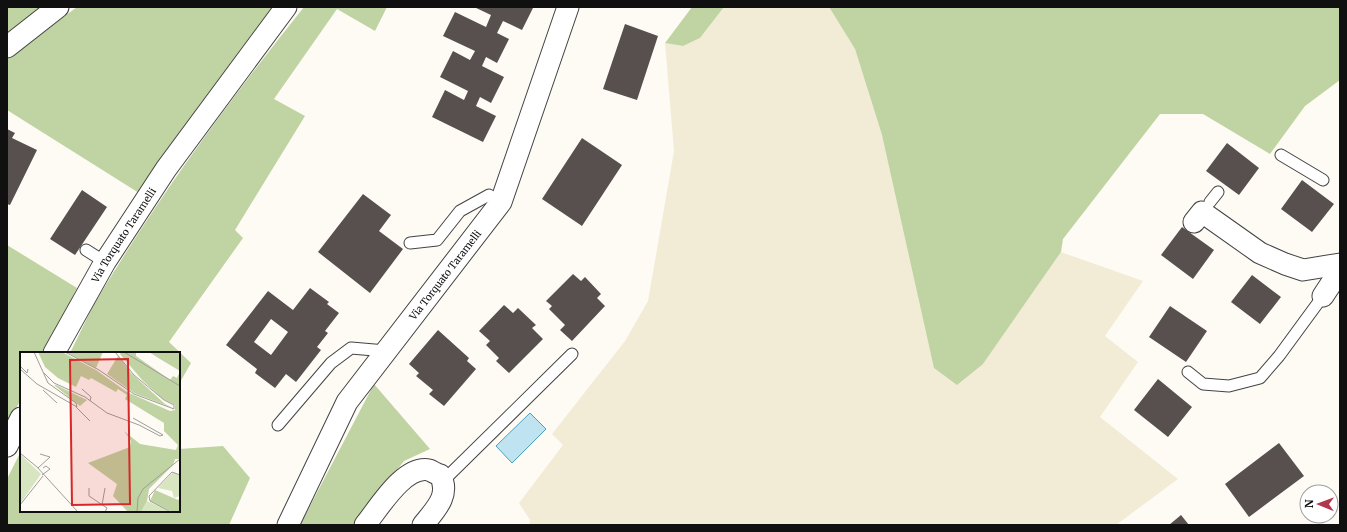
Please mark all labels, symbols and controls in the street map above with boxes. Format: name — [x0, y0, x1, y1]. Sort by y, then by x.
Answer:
street label: Via Torquato Taramelli — [88, 185, 159, 286]
street label: Via Torquato Taramelli — [406, 227, 484, 323]
inset map — [20, 352, 180, 512]
north arrow — [1299, 484, 1339, 524]
text: N — [1302, 499, 1316, 508]

